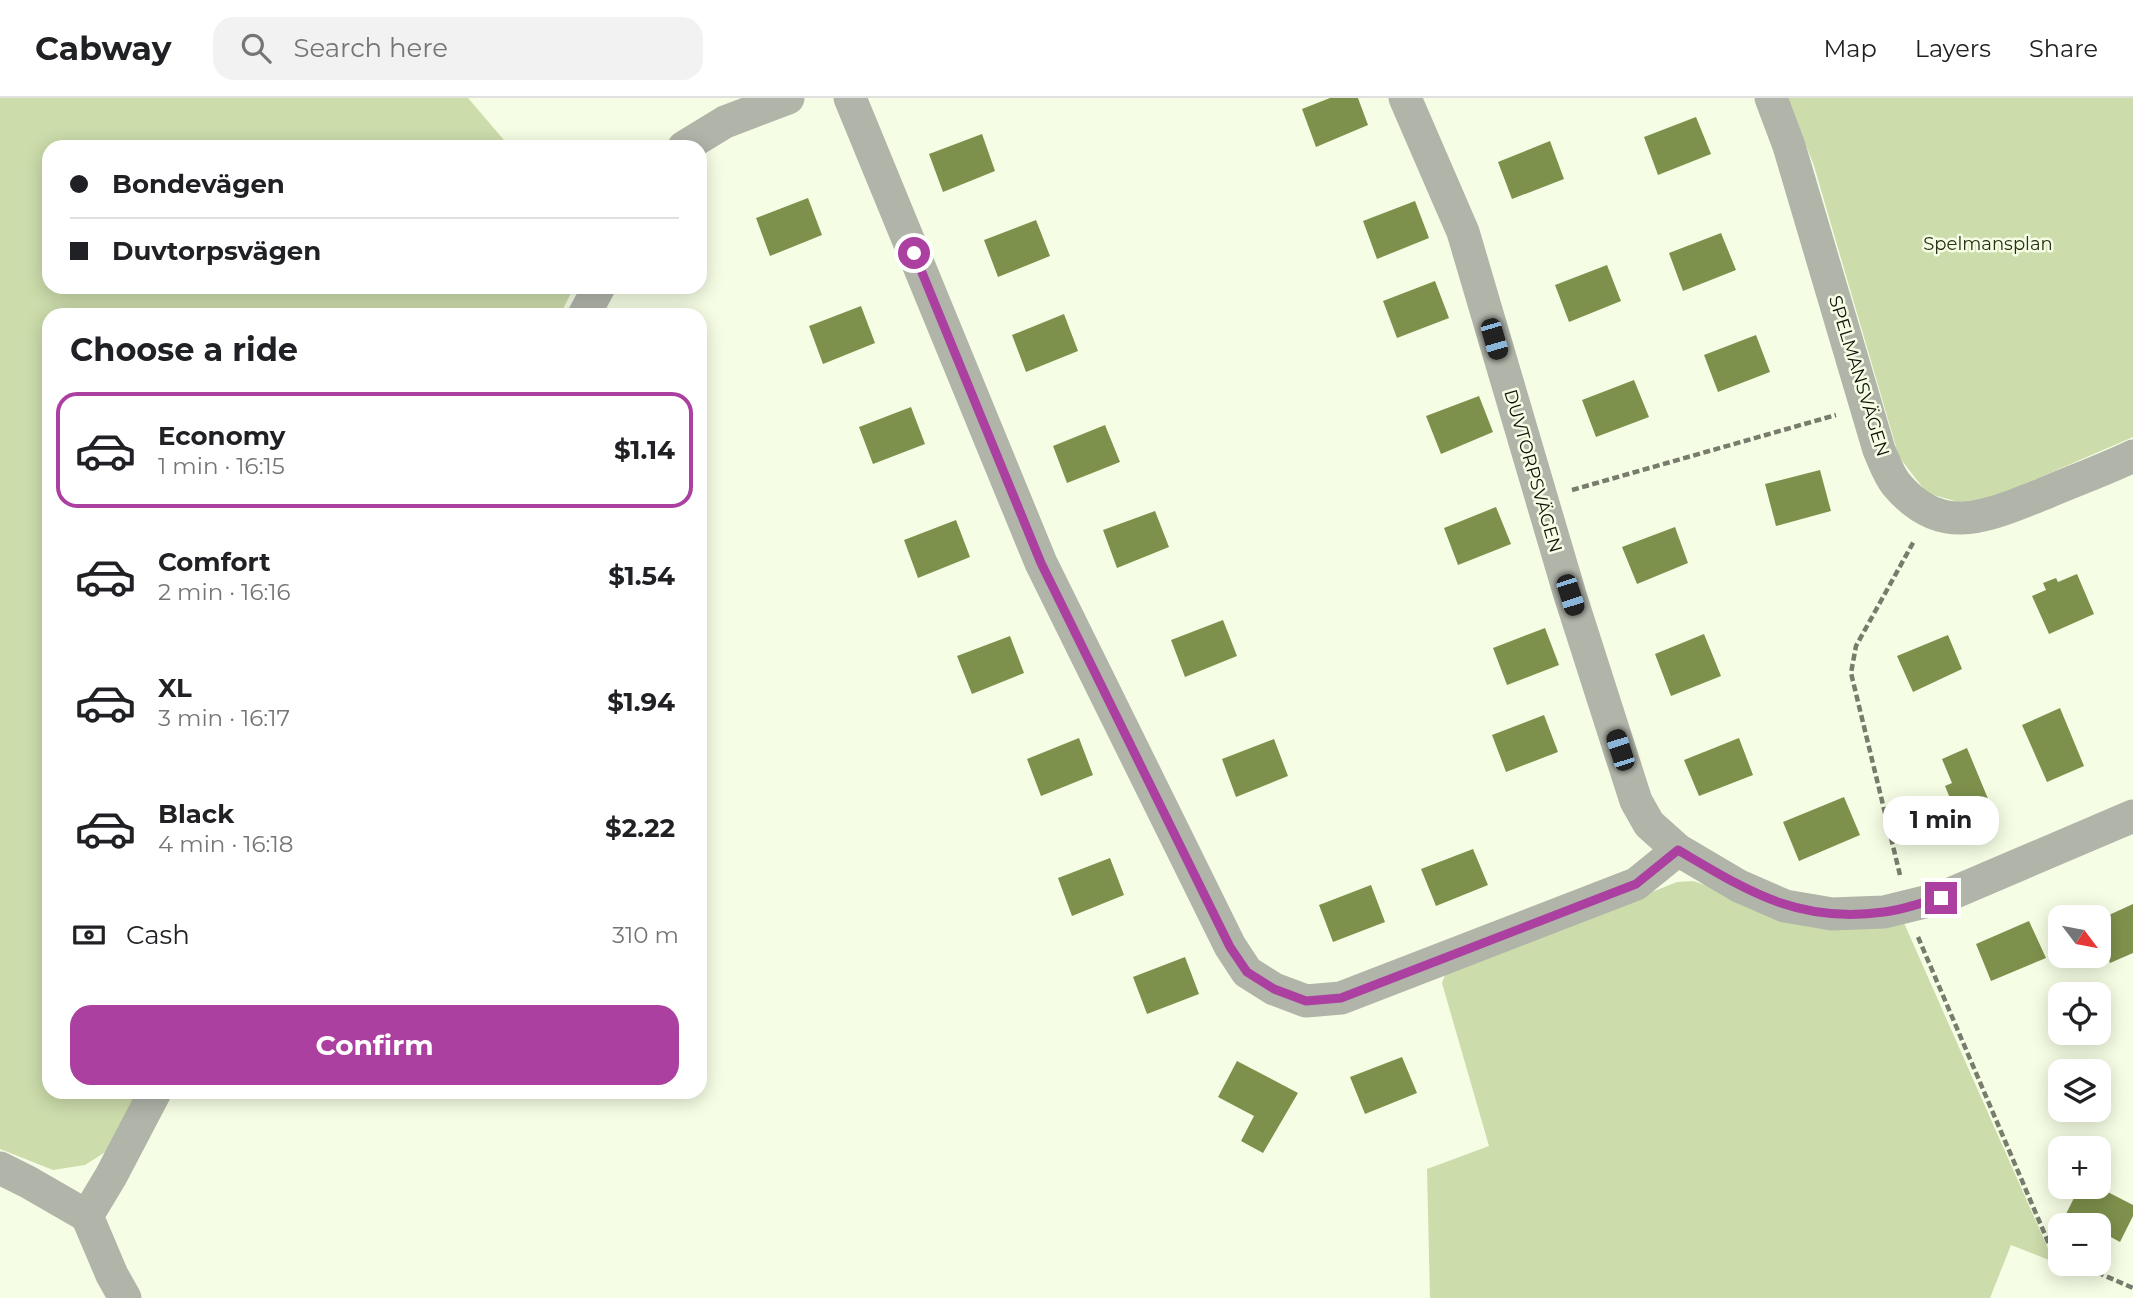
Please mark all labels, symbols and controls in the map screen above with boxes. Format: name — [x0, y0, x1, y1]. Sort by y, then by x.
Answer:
search box — [213, 17, 703, 80]
text: Cabway — [35, 28, 171, 68]
icon: search — [237, 29, 275, 67]
text: Search here — [293, 32, 448, 64]
text: Map — [1823, 34, 1877, 63]
text: Layers — [1915, 34, 1991, 63]
text: Share — [2029, 34, 2098, 63]
text: Bondevägen — [112, 168, 285, 200]
park label: Spelmansplan — [1923, 233, 2053, 255]
text: Duvtorpsvägen — [112, 235, 321, 267]
route start — [898, 237, 930, 269]
street label: SPELMANSVÄGEN — [1824, 293, 1894, 459]
car — [1479, 316, 1510, 362]
text: Choose a ride — [70, 330, 298, 369]
street label: DUVTORPSVÄGEN — [1499, 387, 1567, 555]
icon: car — [74, 419, 137, 482]
text: Economy — [158, 420, 285, 452]
text: $1.14 — [614, 434, 675, 466]
text: 1 min · 16:15 — [158, 452, 285, 480]
icon: car — [74, 545, 137, 608]
text: Comfort — [158, 546, 270, 578]
text: $1.54 — [608, 560, 675, 592]
car — [1554, 572, 1587, 618]
text: 2 min · 16:16 — [158, 578, 291, 606]
icon: car — [74, 671, 137, 734]
text: XL — [158, 672, 192, 704]
text: $1.94 — [607, 686, 675, 718]
text: 3 min · 16:17 — [158, 704, 290, 732]
car — [1604, 727, 1637, 773]
callout: 1 min — [1883, 796, 1999, 846]
icon: car — [74, 797, 137, 860]
text: Black — [158, 798, 234, 830]
text: 1 min — [1910, 806, 1972, 834]
text: $2.22 — [605, 812, 675, 844]
text: 4 min · 16:18 — [158, 830, 293, 858]
route end — [1925, 882, 1957, 914]
north arrow — [2048, 905, 2110, 968]
map controls — [2048, 905, 2111, 1276]
icon: cash — [70, 916, 108, 954]
text: Cash — [126, 919, 190, 951]
text: 310 m — [612, 921, 679, 949]
button: locate — [2048, 982, 2111, 1045]
button: Confirm — [70, 1005, 679, 1085]
button: layers — [2048, 1059, 2111, 1122]
button: + — [2048, 1136, 2111, 1199]
button: − — [2048, 1213, 2111, 1276]

